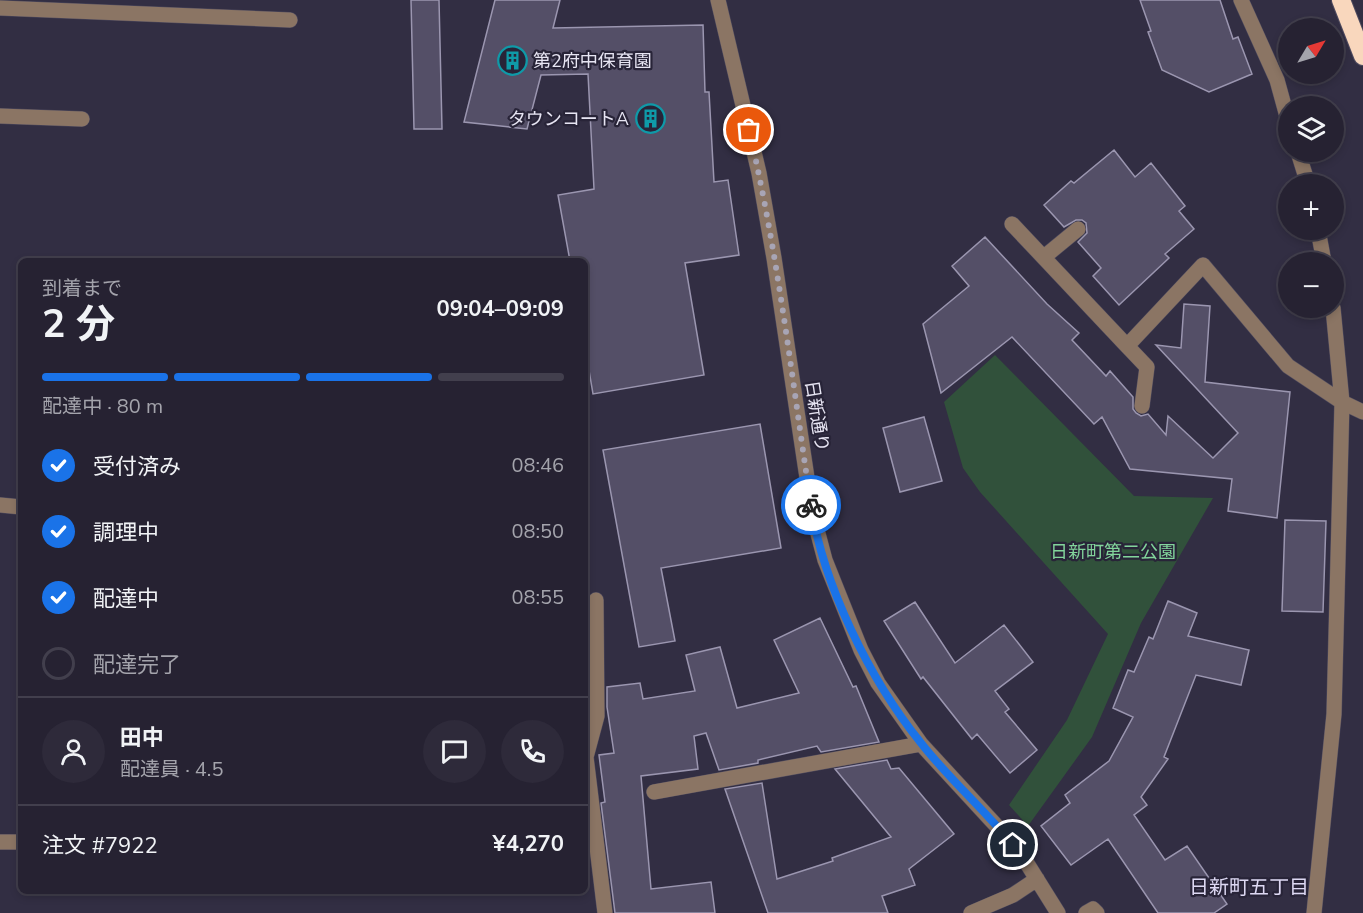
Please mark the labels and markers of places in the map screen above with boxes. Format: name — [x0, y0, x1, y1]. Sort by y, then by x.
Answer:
building icon: 第2府中保育園 — [496, 45, 528, 77]
place label: 第2府中保育園 — [533, 49, 652, 73]
building icon: タウンコートA — [634, 103, 666, 135]
pin — [723, 104, 774, 155]
place label: タウンコートA — [508, 107, 629, 131]
pin — [987, 819, 1038, 870]

